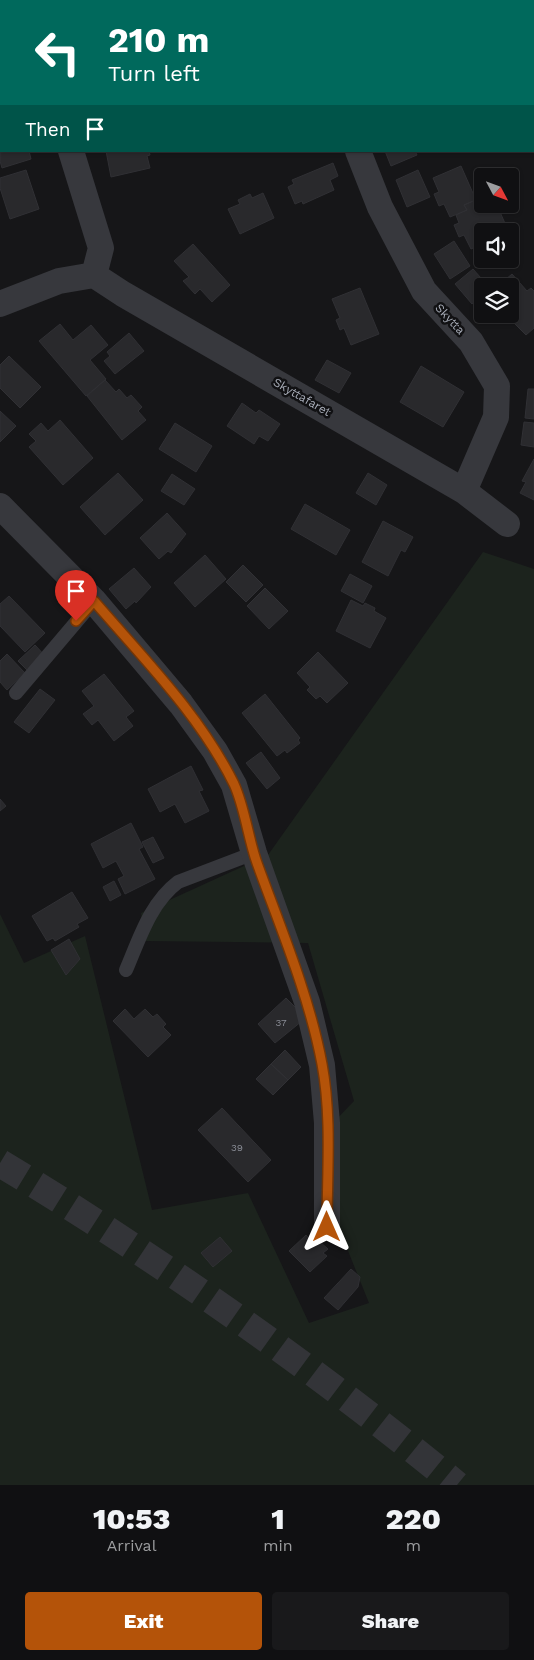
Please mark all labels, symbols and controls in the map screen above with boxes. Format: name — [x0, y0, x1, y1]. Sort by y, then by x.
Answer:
text: 210 m — [108, 19, 209, 61]
icon: left — [25, 20, 90, 85]
text: Turn left — [108, 61, 200, 86]
icon: arrive — [81, 115, 109, 143]
text: Then — [25, 118, 71, 141]
north arrow — [474, 168, 519, 212]
map controls — [474, 168, 519, 323]
button: sound — [474, 223, 519, 268]
button: layers — [474, 278, 519, 323]
street label: Skytta — [432, 301, 468, 337]
street label: Skyttafaret — [271, 375, 333, 419]
pin — [55, 570, 97, 621]
icon: arrive — [62, 577, 90, 605]
house number: 37 — [275, 1017, 287, 1028]
house number: 39 — [231, 1142, 243, 1153]
position arrow — [300, 1200, 352, 1252]
text: 10:53 — [93, 1501, 170, 1536]
text: 1 — [271, 1501, 285, 1536]
text: 220 — [385, 1501, 441, 1536]
text: Arrival — [107, 1536, 157, 1555]
text: min — [263, 1536, 293, 1555]
text: m — [406, 1536, 421, 1555]
button: Exit — [25, 1592, 262, 1650]
button: Share — [272, 1592, 509, 1650]

